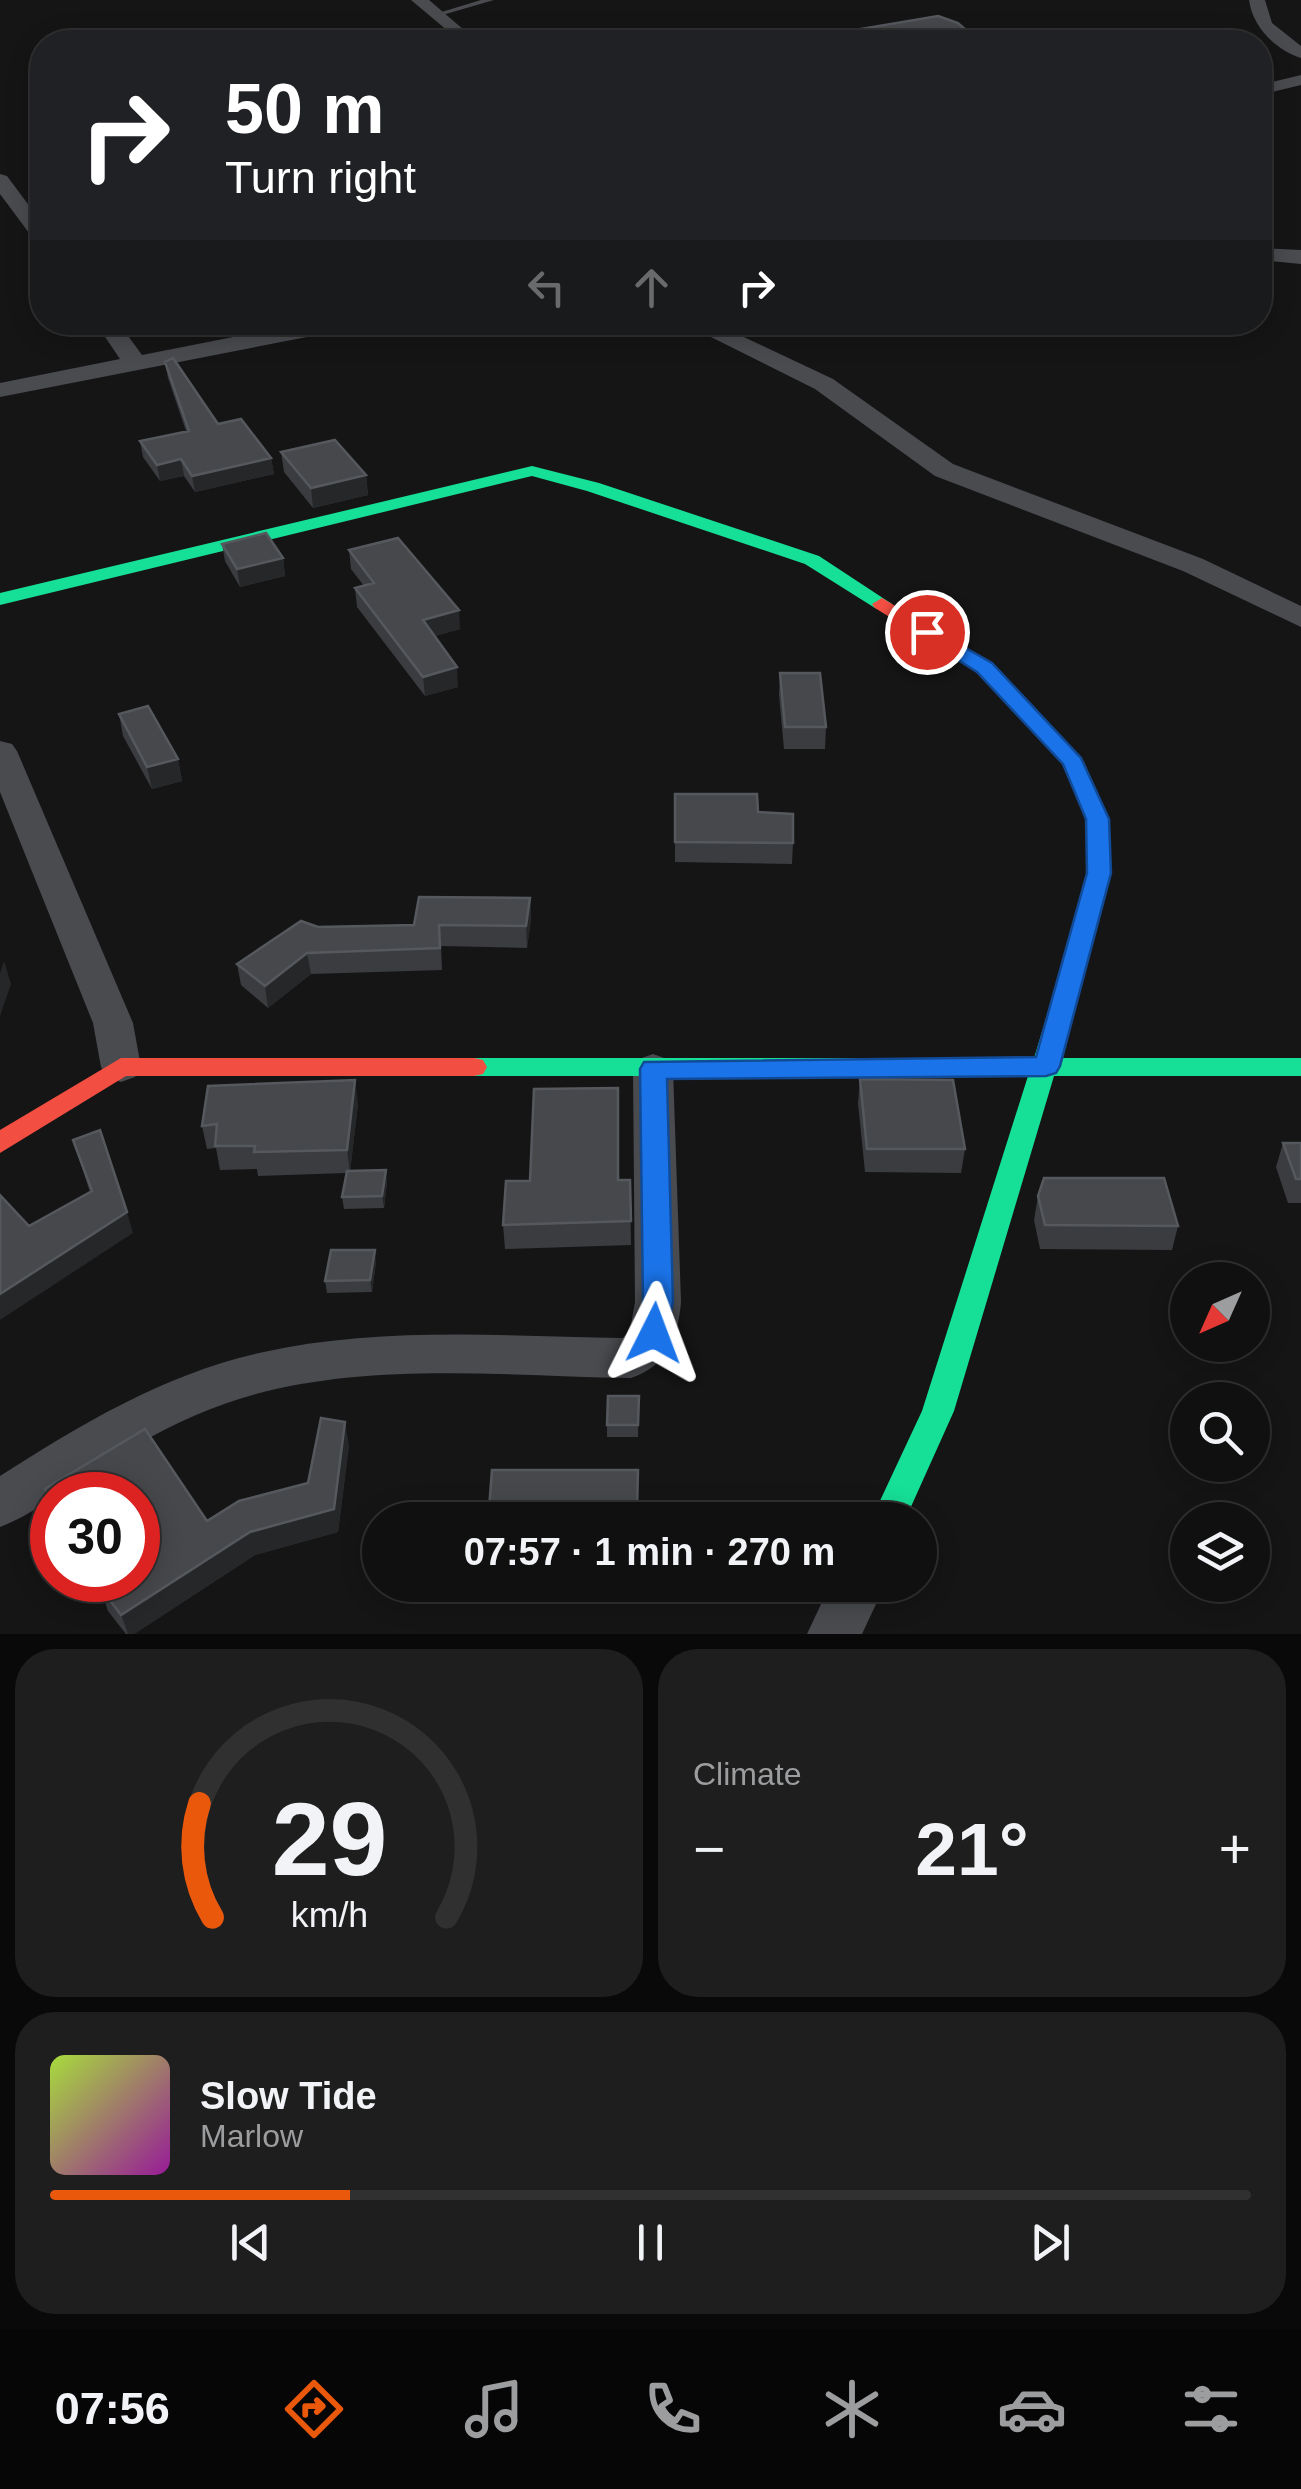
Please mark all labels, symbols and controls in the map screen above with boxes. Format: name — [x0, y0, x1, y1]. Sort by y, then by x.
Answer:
icon: right — [60, 70, 190, 200]
text: 50 m — [225, 70, 385, 148]
text: Turn right — [225, 152, 416, 203]
icon: left — [519, 260, 574, 315]
icon: ahead — [624, 260, 679, 315]
icon: right — [729, 260, 784, 315]
pin — [885, 590, 970, 675]
icon: arrive — [900, 605, 955, 660]
north arrow — [1170, 1262, 1270, 1362]
map controls — [1170, 1262, 1270, 1602]
position arrow — [602, 1281, 706, 1385]
button: search — [1170, 1382, 1270, 1482]
speed limit sign: 30 — [30, 1472, 160, 1602]
button: layers — [1170, 1502, 1270, 1602]
text: 07:57 · 1 min · 270 m — [464, 1531, 835, 1573]
text: Climate — [693, 1756, 801, 1792]
text: 29 — [271, 1781, 387, 1897]
text: 21° — [915, 1807, 1029, 1891]
text: − — [693, 1818, 725, 1880]
text: + — [1219, 1818, 1251, 1880]
text: km/h — [290, 1895, 368, 1935]
text: Slow Tide — [200, 2075, 377, 2117]
text: Marlow — [200, 2118, 303, 2154]
icon: previous — [223, 2215, 278, 2270]
icon: pause — [623, 2215, 678, 2270]
icon: next — [1023, 2215, 1078, 2270]
icon: directions — [279, 2374, 349, 2444]
icon: music — [459, 2374, 529, 2444]
icon: phone — [638, 2374, 708, 2444]
icon: climate — [817, 2374, 887, 2444]
icon: car — [997, 2374, 1067, 2444]
icon: filters — [1176, 2374, 1246, 2444]
text: 07:56 — [55, 2383, 170, 2434]

